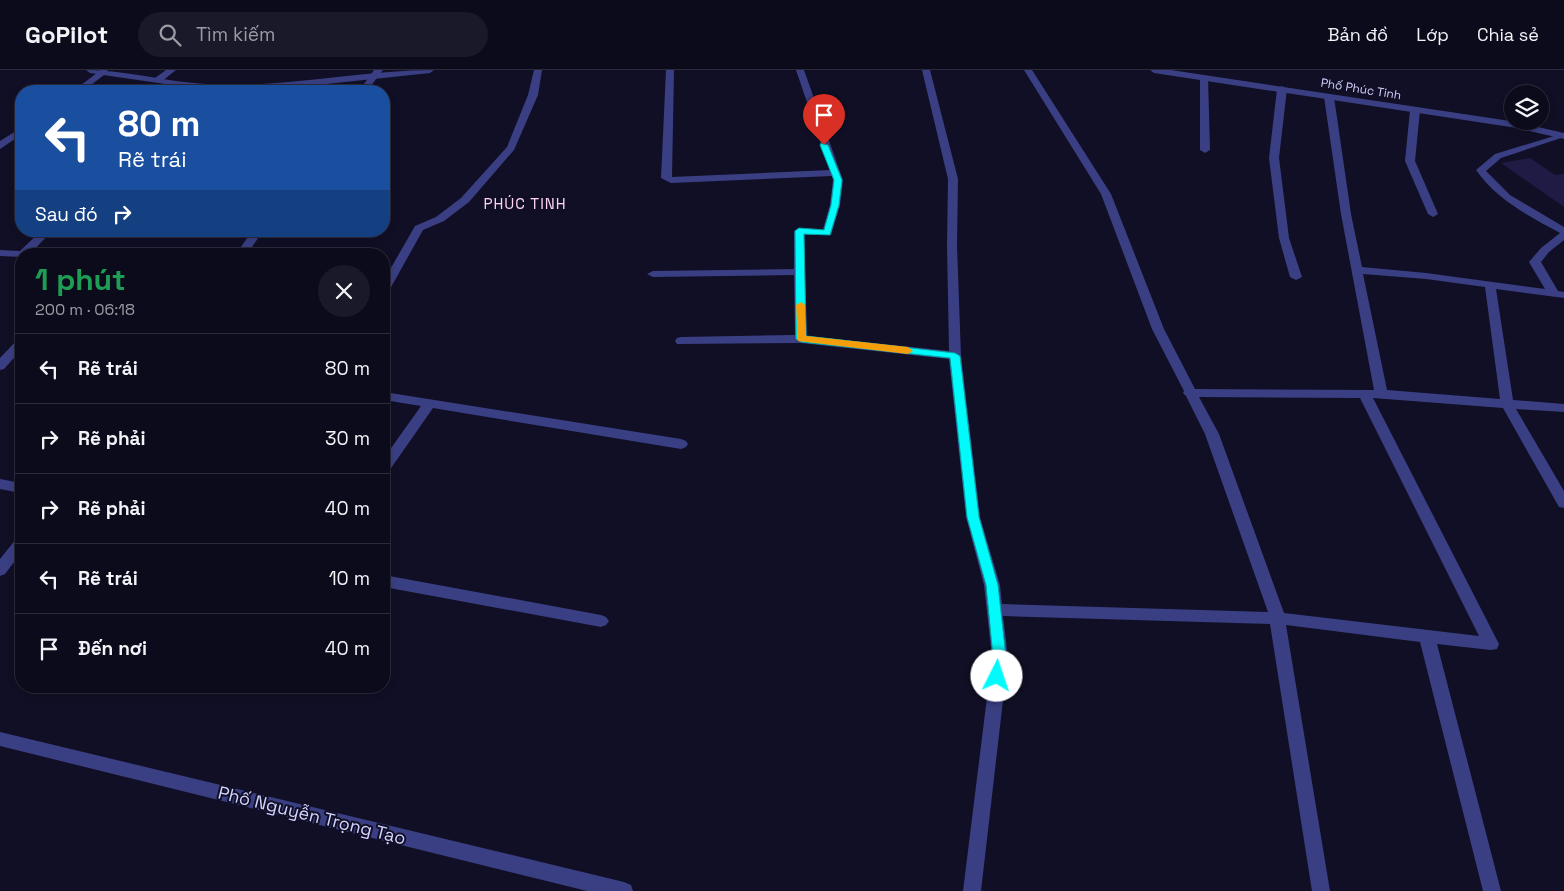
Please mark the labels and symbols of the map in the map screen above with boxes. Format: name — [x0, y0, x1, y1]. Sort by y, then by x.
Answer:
street label: Phố Phúc Tinh — [1320, 75, 1402, 103]
pin — [803, 94, 845, 145]
district label: PHÚC TINH — [483, 194, 567, 213]
position arrow — [970, 649, 1022, 701]
street label: Phố Nguyễn Trọng Tạo — [216, 781, 408, 849]

